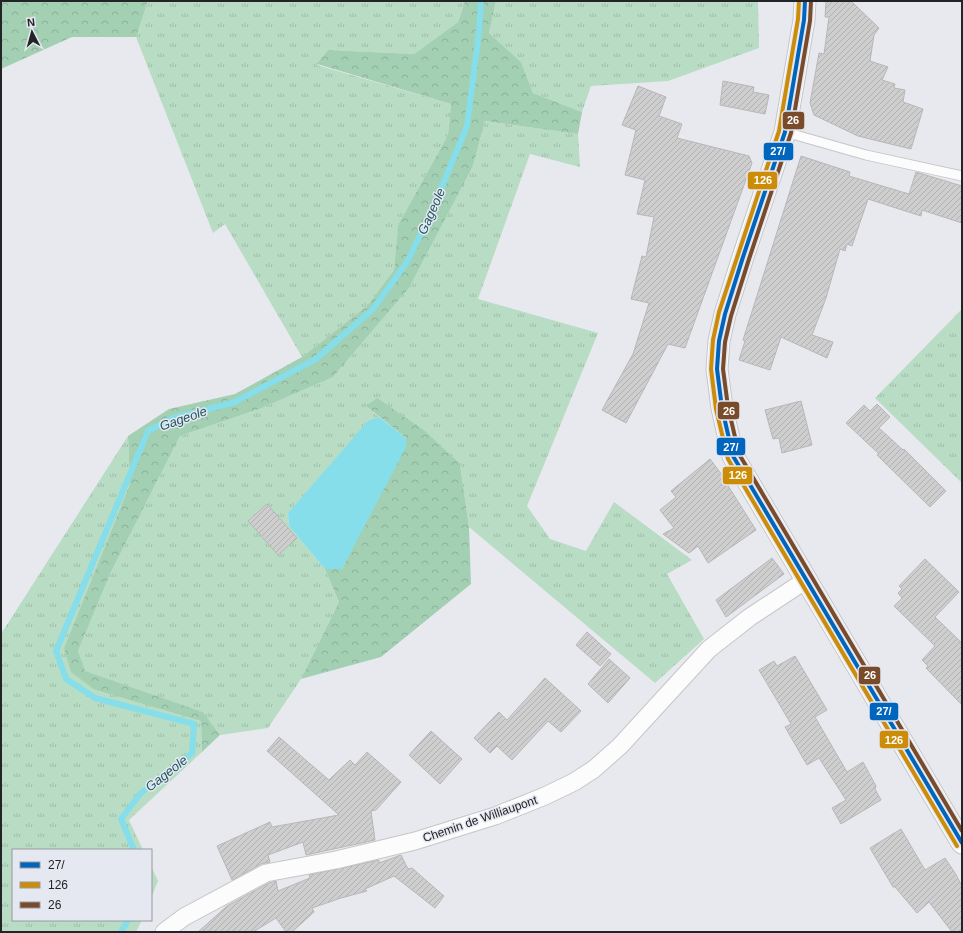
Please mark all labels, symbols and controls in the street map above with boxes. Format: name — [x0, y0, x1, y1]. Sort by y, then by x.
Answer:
north arrow — [12, 12, 52, 52]
text: N — [26, 16, 36, 28]
line badge: 26 — [782, 111, 805, 130]
text: 26 — [787, 114, 799, 126]
line badge: 27/ — [763, 142, 794, 161]
text: 27/ — [770, 145, 786, 157]
line badge: 126 — [747, 171, 778, 190]
text: 126 — [754, 174, 772, 186]
water label: Gageole — [415, 186, 448, 237]
line badge: 26 — [717, 401, 740, 420]
water label: Gageole — [157, 403, 209, 434]
text: 26 — [723, 405, 735, 417]
line badge: 27/ — [716, 437, 746, 456]
text: 27/ — [723, 441, 739, 453]
line badge: 126 — [722, 466, 753, 485]
text: 126 — [729, 469, 747, 481]
line badge: 26 — [858, 666, 881, 685]
text: 26 — [864, 669, 876, 681]
line badge: 27/ — [869, 702, 899, 721]
text: 27/ — [876, 705, 892, 717]
line badge: 126 — [879, 730, 909, 749]
text: 126 — [885, 734, 903, 746]
water label: Gageole — [142, 752, 190, 794]
street label: Chemin de Williaupont — [421, 793, 540, 845]
legend — [12, 849, 152, 921]
text: 27/ — [48, 858, 65, 872]
text: 126 — [48, 878, 68, 892]
text: 26 — [48, 898, 62, 912]

